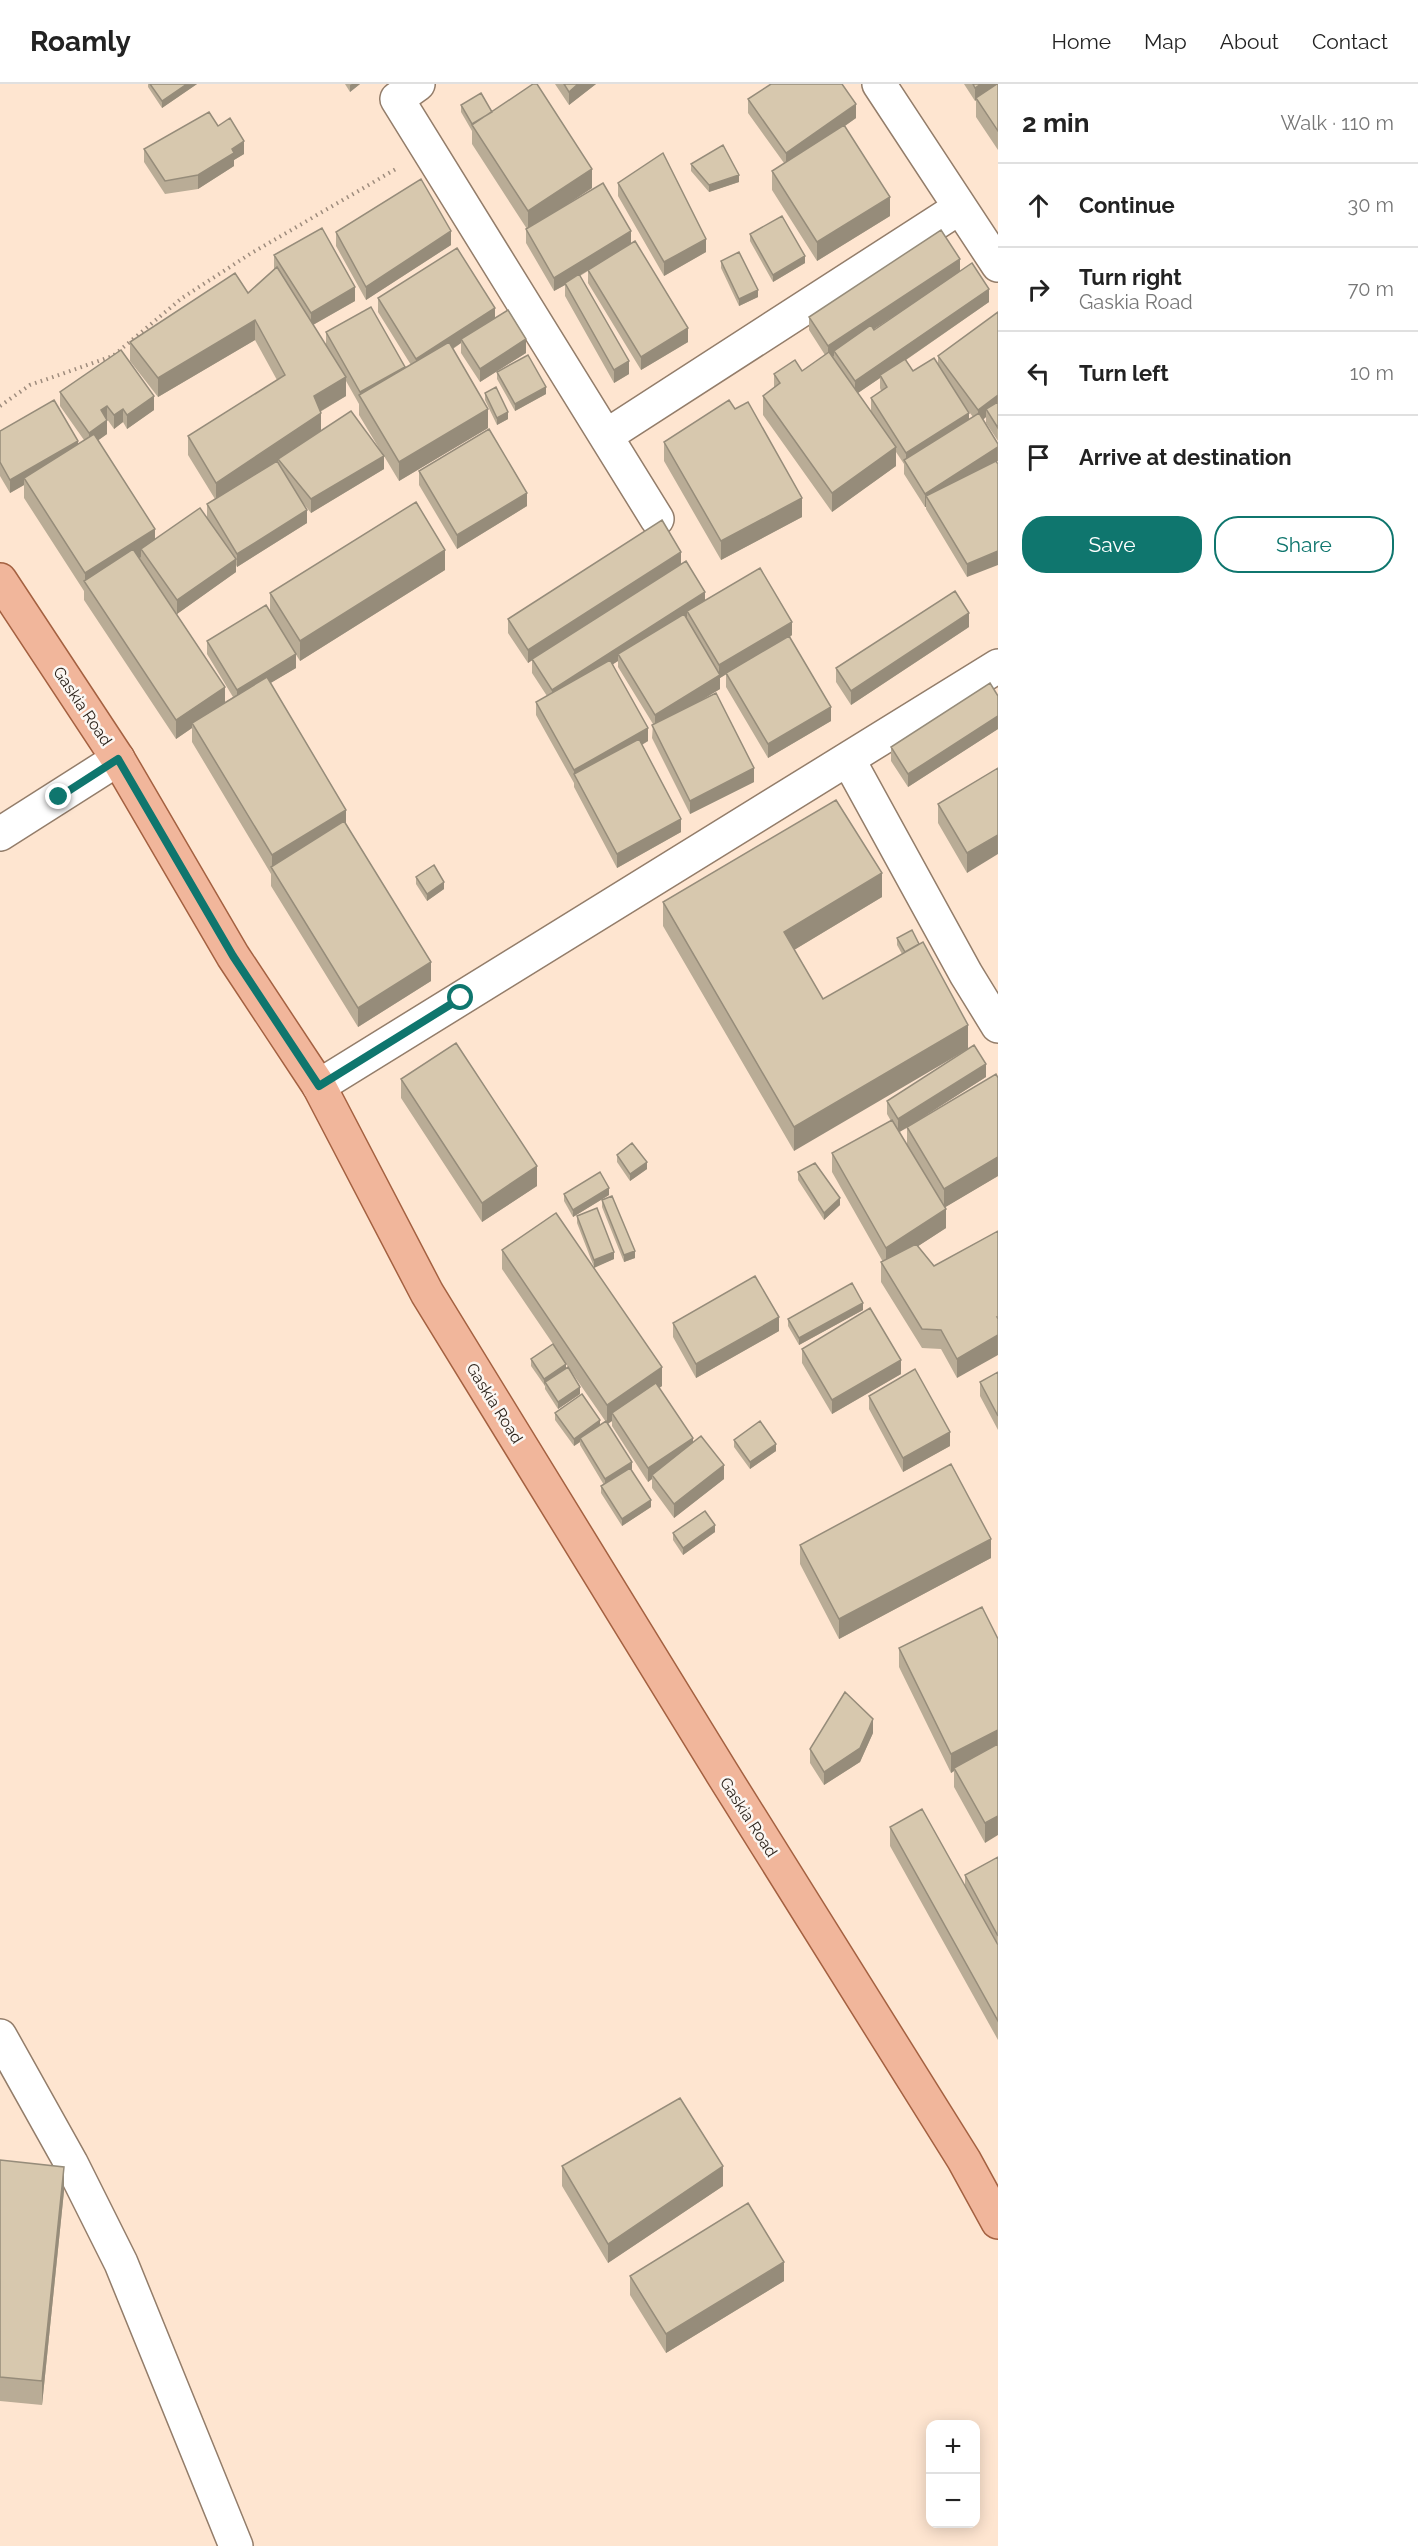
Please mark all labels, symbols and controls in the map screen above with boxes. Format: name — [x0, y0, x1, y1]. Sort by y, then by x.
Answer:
text: Roamly — [30, 25, 131, 58]
text: Home — [1052, 29, 1111, 54]
text: Map — [1144, 29, 1187, 54]
text: About — [1220, 29, 1279, 54]
text: Contact — [1312, 29, 1388, 54]
text: 2 min — [1022, 108, 1089, 138]
text: Walk · 110 m — [1280, 111, 1394, 135]
icon: ahead — [1022, 189, 1055, 222]
text: Continue — [1079, 192, 1175, 218]
text: 30 m — [1348, 193, 1394, 217]
text: Turn right — [1079, 264, 1182, 290]
icon: right — [1022, 273, 1055, 306]
text: 70 m — [1348, 277, 1394, 301]
text: Gaskia Road — [1079, 290, 1193, 314]
icon: left — [1022, 357, 1055, 390]
text: Turn left — [1079, 360, 1169, 386]
text: 10 m — [1350, 361, 1394, 385]
icon: arrive — [1022, 441, 1055, 474]
text: Arrive at destination — [1079, 444, 1292, 470]
button: Save — [1022, 516, 1202, 573]
button: Share — [1214, 516, 1394, 573]
street label: Gaskia Road — [49, 663, 116, 749]
route end — [45, 783, 71, 809]
route start — [447, 984, 473, 1010]
street label: Gaskia Road — [462, 1360, 527, 1447]
street label: Gaskia Road — [716, 1774, 781, 1861]
map controls — [926, 2420, 980, 2528]
button: + — [926, 2420, 980, 2474]
button: − — [926, 2474, 980, 2528]

